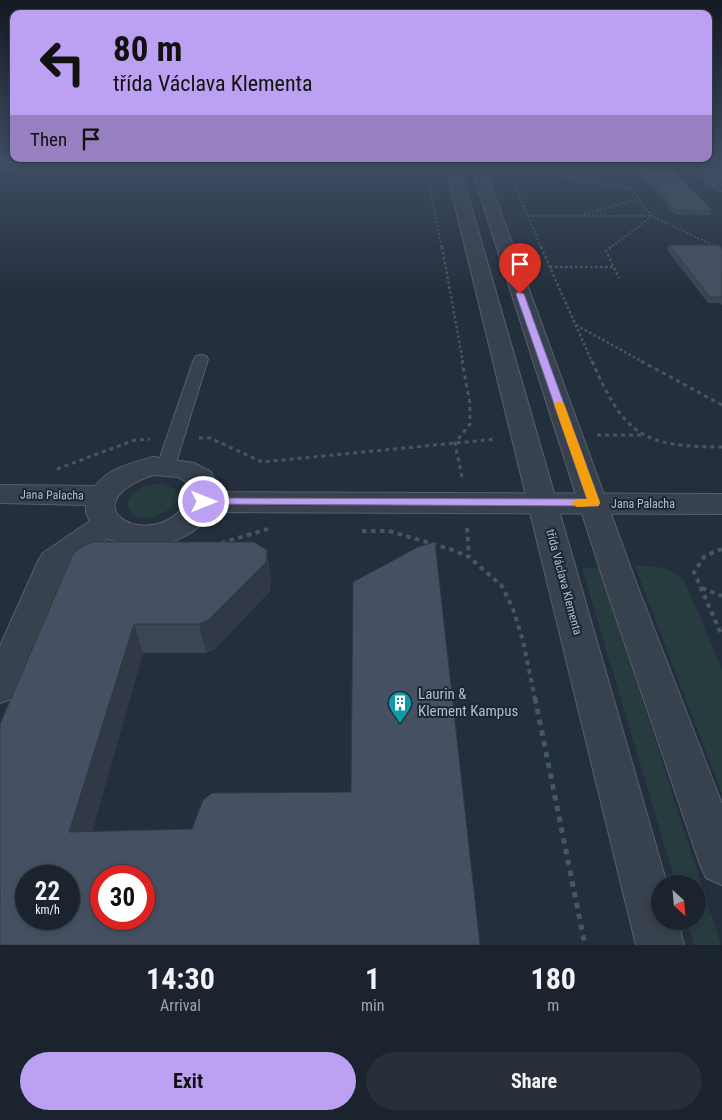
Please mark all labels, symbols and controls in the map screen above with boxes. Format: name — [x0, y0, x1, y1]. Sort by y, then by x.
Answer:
text: 80 m — [113, 29, 182, 70]
icon: left — [30, 30, 95, 95]
text: třída Václava Klementa — [113, 71, 313, 96]
icon: arrive — [77, 125, 105, 153]
text: Then — [30, 128, 67, 151]
pin — [499, 243, 541, 294]
icon: arrive — [506, 250, 534, 278]
position arrow — [177, 475, 229, 527]
street label: Jana Palacha — [20, 487, 84, 503]
street label: Jana Palacha — [611, 497, 675, 511]
street label: třída Václava Klementa — [543, 528, 585, 637]
place label: Laurin & Klement Kampus — [418, 685, 518, 720]
building icon: Laurin & Klement Kampus — [387, 690, 413, 724]
speed limit sign: 30 — [90, 865, 155, 930]
north arrow — [651, 875, 706, 930]
map controls — [651, 875, 706, 930]
text: 22 — [35, 877, 60, 906]
text: km/h — [35, 903, 60, 917]
text: 14:30 — [146, 961, 215, 996]
text: 1 — [365, 961, 380, 996]
text: 180 — [530, 961, 576, 996]
text: Arrival — [160, 996, 201, 1015]
text: min — [361, 996, 384, 1015]
text: m — [547, 996, 559, 1015]
button: Exit — [20, 1052, 356, 1110]
button: Share — [366, 1052, 702, 1110]

